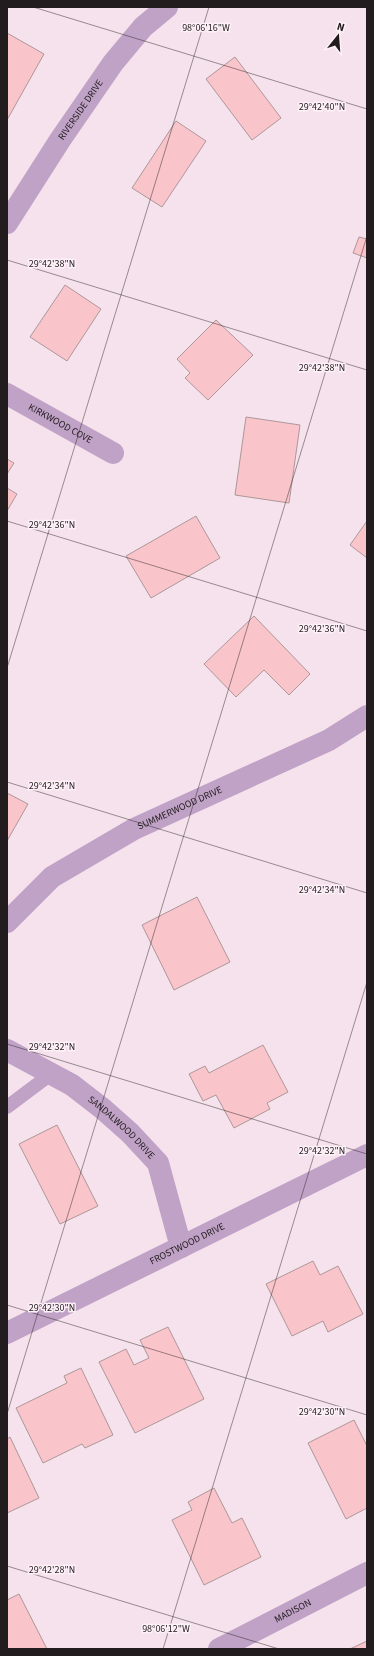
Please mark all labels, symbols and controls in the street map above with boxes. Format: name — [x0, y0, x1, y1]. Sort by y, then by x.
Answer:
north arrow — [318, 16, 358, 56]
text: N — [335, 19, 346, 35]
text: 98°06'16"W — [182, 21, 230, 35]
street label: RIVERSIDE DRIVE — [55, 77, 107, 143]
text: 29°42'40"N — [299, 100, 345, 114]
text: 29°42'38"N — [29, 257, 75, 271]
text: 29°42'38"N — [299, 361, 345, 375]
street label: KIRKWOOD COVE — [26, 400, 95, 447]
text: 29°42'36"N — [29, 518, 75, 532]
text: 29°42'36"N — [299, 622, 345, 636]
text: 29°42'34"N — [29, 779, 75, 793]
street label: SUMMERWOOD DRIVE — [135, 783, 224, 833]
text: 29°42'34"N — [299, 883, 345, 897]
text: 29°42'32"N — [29, 1040, 75, 1054]
street label: SANDALWOOD DRIVE — [85, 1093, 158, 1162]
text: 29°42'32"N — [299, 1144, 345, 1158]
street label: FROSTWOOD DRIVE — [147, 1219, 227, 1268]
text: 29°42'30"N — [29, 1301, 75, 1315]
text: 29°42'30"N — [299, 1405, 345, 1419]
text: 29°42'28"N — [29, 1563, 75, 1577]
street label: MADISON — [272, 1596, 314, 1626]
text: 98°06'12"W — [142, 1622, 190, 1636]

